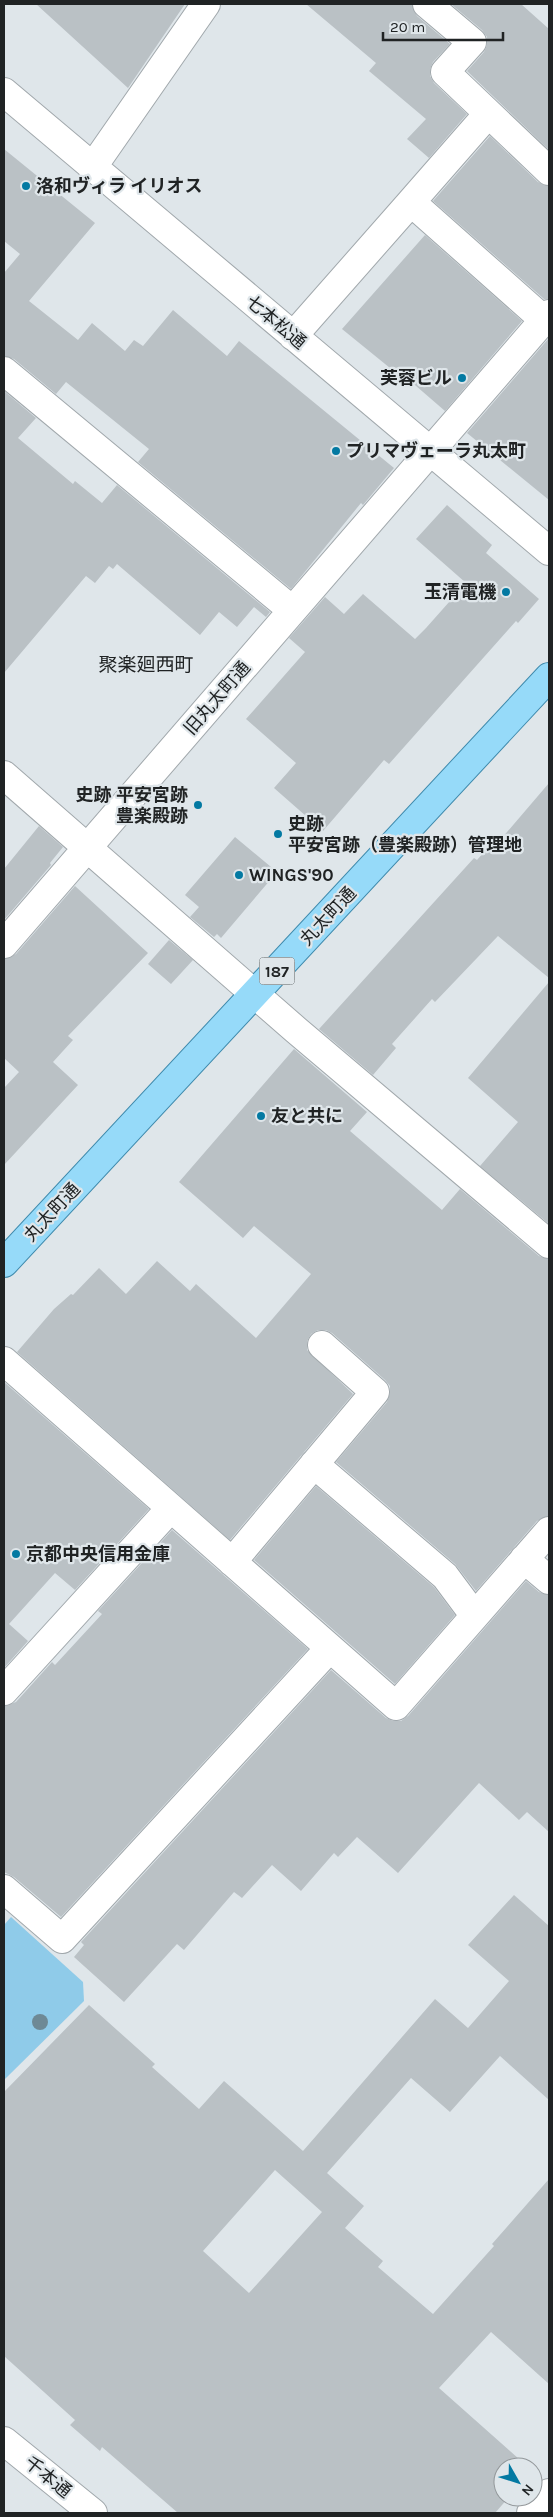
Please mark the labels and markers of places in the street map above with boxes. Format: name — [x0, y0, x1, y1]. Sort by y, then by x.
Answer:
place label: 洛和ヴィラ イリオス — [36, 175, 203, 197]
marker: 洛和ヴィラ イリオス — [20, 180, 32, 192]
place label: 芙蓉ビル — [380, 367, 452, 389]
marker: 芙蓉ビル — [456, 372, 468, 384]
place label: プリマヴェーラ丸太町 — [346, 440, 526, 462]
marker: プリマヴェーラ丸太町 — [330, 445, 342, 457]
place label: 玉清電機 — [424, 581, 497, 603]
marker: 玉清電機 — [500, 586, 512, 598]
place label: 史跡 平安宮跡 豊楽殿跡 — [75, 784, 188, 827]
marker: 史跡 平安宮跡 豊楽殿跡 — [192, 799, 204, 811]
place label: 史跡 平安宮跡（豊楽殿跡）管理地 — [288, 813, 522, 856]
marker: 史跡 平安宮跡（豊楽殿跡）管理地 — [272, 828, 284, 840]
place label: WINGS'90 — [249, 864, 334, 886]
marker: WINGS'90 — [233, 869, 245, 881]
place label: 友と共に — [271, 1105, 343, 1127]
marker: 友と共に — [255, 1110, 267, 1122]
place label: 京都中央信用金庫 — [26, 1543, 170, 1565]
marker: 京都中央信用金庫 — [10, 1548, 22, 1560]

